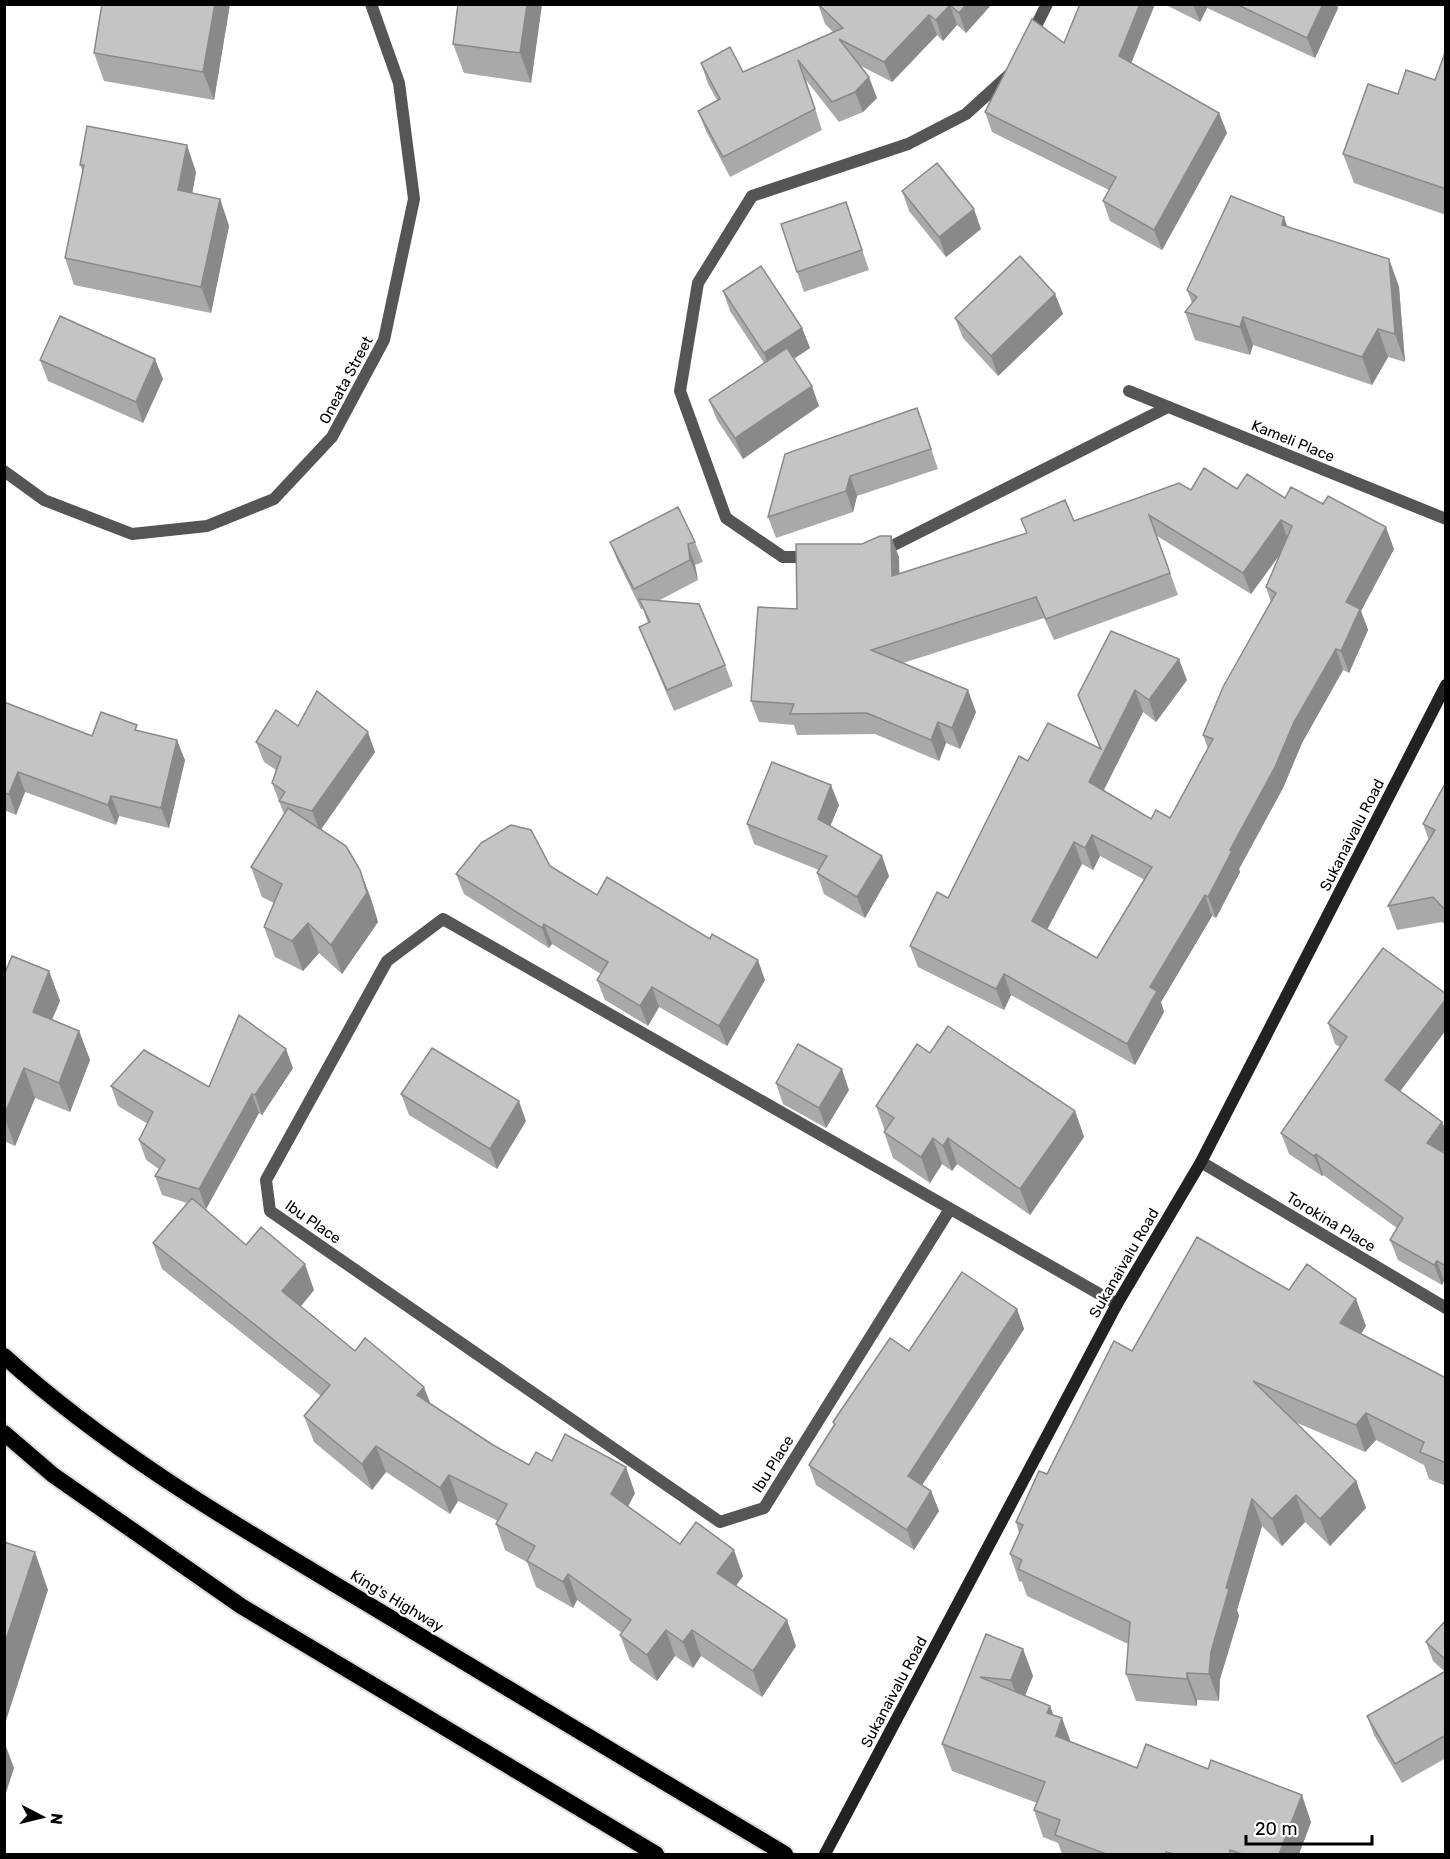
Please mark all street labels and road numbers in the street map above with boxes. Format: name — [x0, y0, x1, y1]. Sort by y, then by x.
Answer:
street label: Oneata Street — [315, 333, 377, 427]
street label: Kameli Place — [1249, 416, 1337, 466]
street label: Sukanaivalu Road — [1316, 776, 1388, 894]
street label: Torokina Place — [1283, 1188, 1379, 1256]
street label: Ibu Place — [282, 1196, 344, 1248]
street label: Sukanaivalu Road — [1085, 1205, 1163, 1321]
street label: Ibu Place — [748, 1432, 798, 1496]
street label: King's Highway — [347, 1566, 447, 1636]
street label: Sukanaivalu Road — [857, 1633, 931, 1751]

